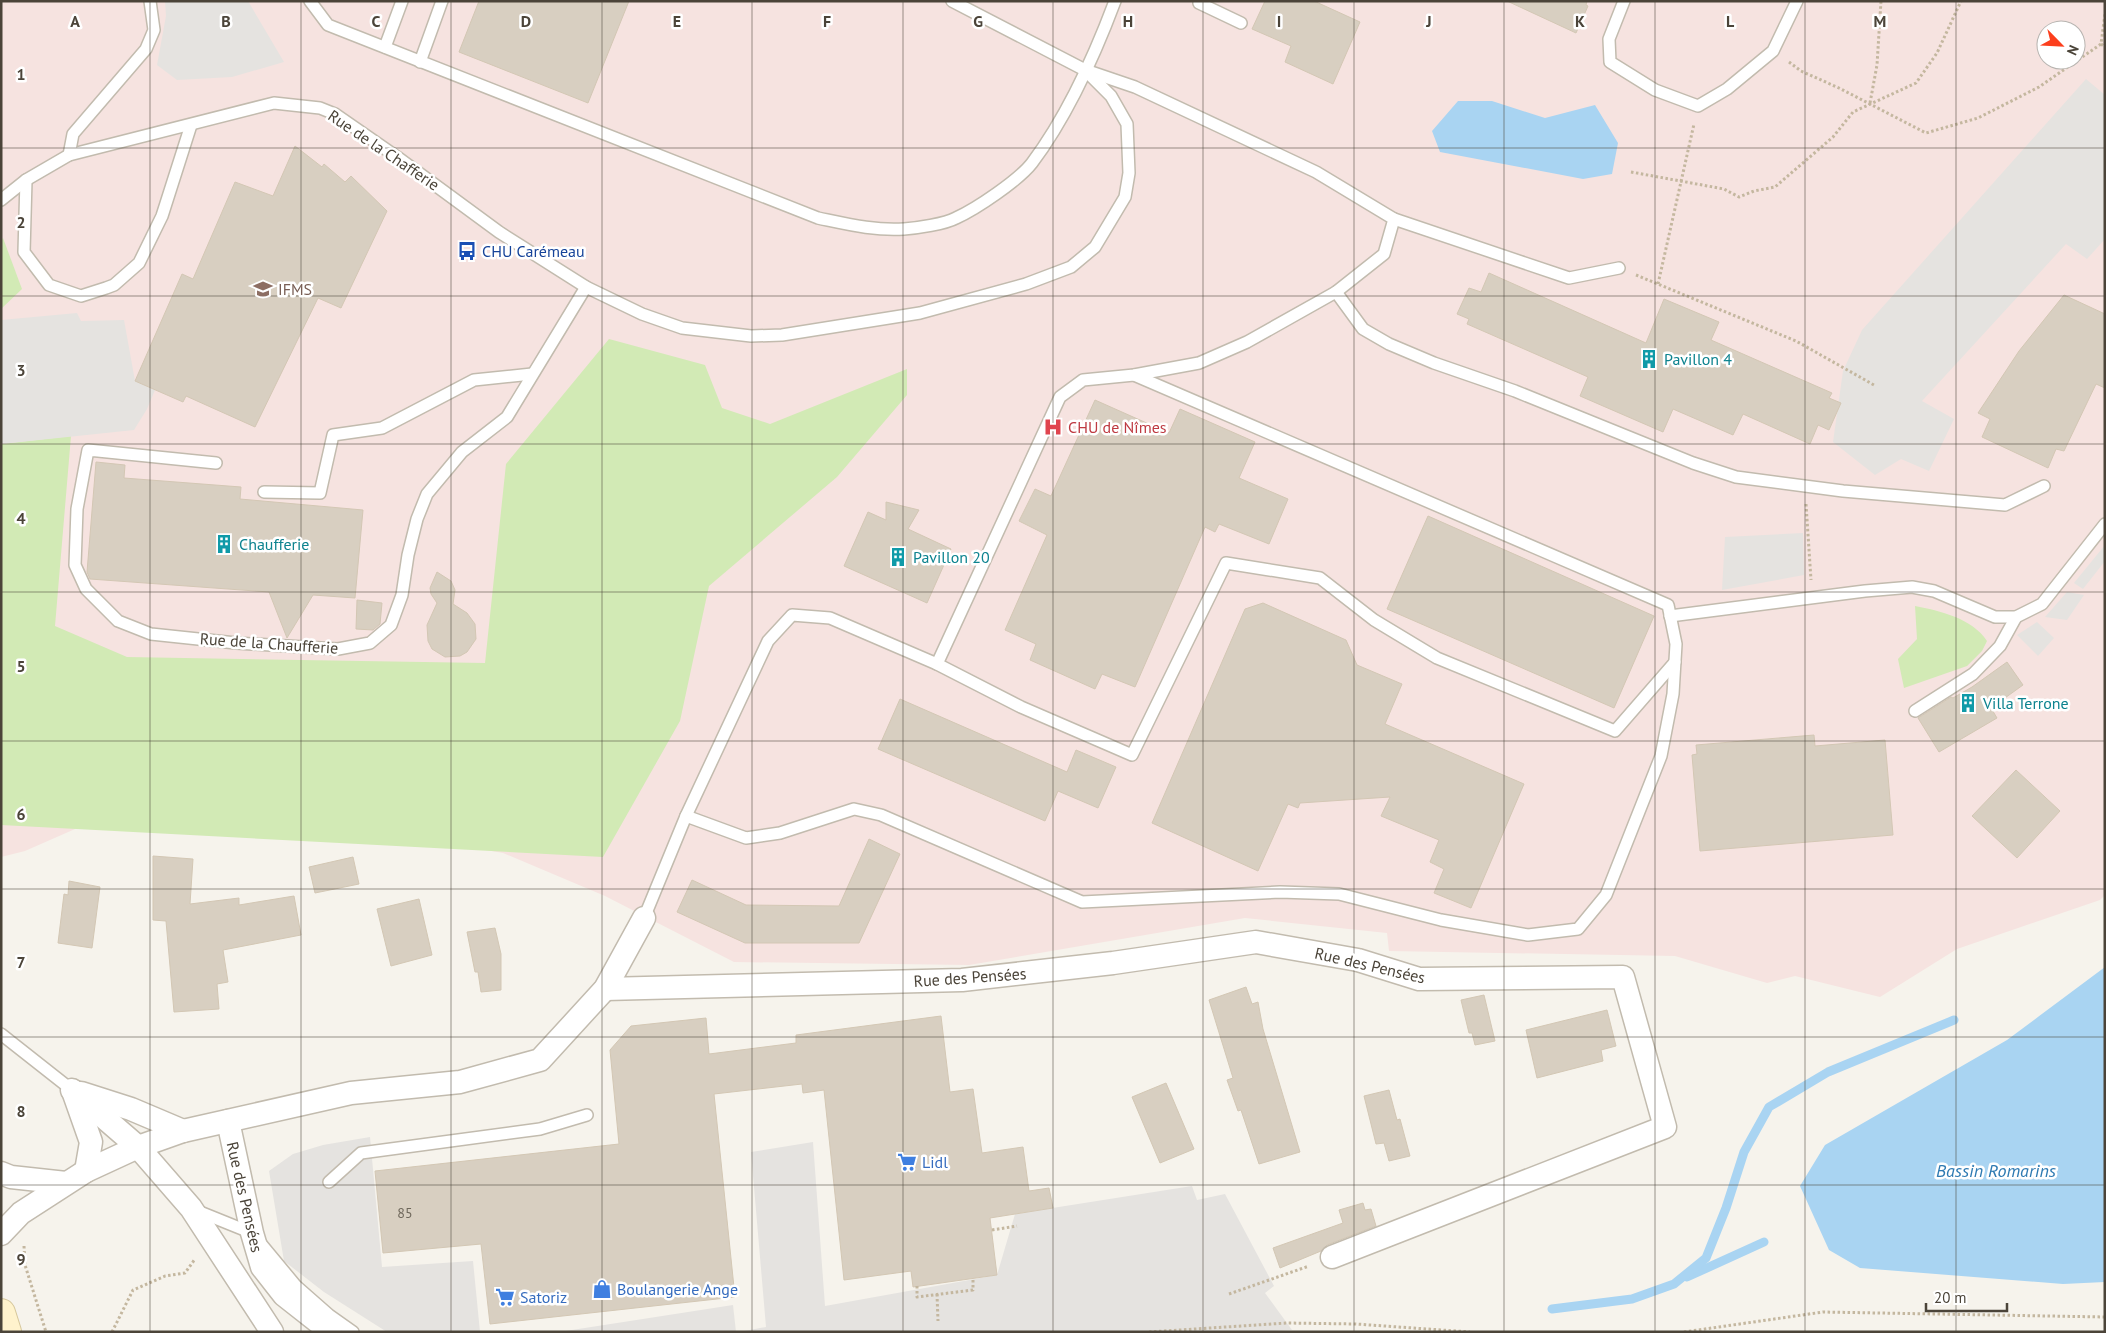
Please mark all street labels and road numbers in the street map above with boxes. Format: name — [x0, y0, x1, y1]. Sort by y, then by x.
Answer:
street label: Rue de la Chafferie — [324, 105, 444, 195]
street label: Rue de la Chaufferie — [199, 628, 339, 658]
street label: Rue des Pensées — [1313, 943, 1428, 988]
street label: Rue des Pensées — [913, 963, 1027, 991]
street label: Rue des Pensées — [223, 1140, 268, 1255]

